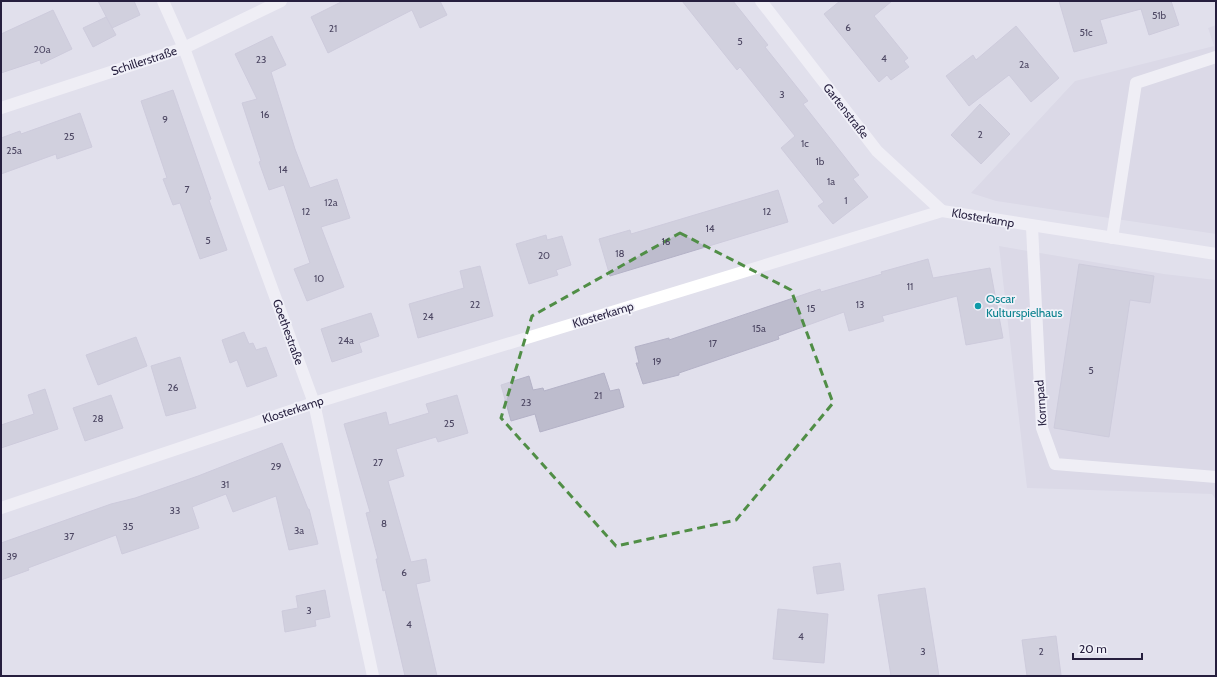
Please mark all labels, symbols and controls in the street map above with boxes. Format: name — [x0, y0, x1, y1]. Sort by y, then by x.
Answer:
house number: 51b — [1152, 9, 1167, 22]
house number: 6 — [845, 21, 851, 34]
house number: 21 — [329, 22, 337, 35]
house number: 51c — [1079, 26, 1093, 39]
house number: 5 — [737, 35, 743, 48]
house number: 20a — [33, 43, 51, 56]
street label: Schillerstraße — [109, 43, 179, 78]
house number: 4 — [881, 52, 887, 65]
house number: 23 — [256, 53, 266, 66]
house number: 2a — [1019, 58, 1029, 71]
street label: Gartenstraße — [820, 80, 873, 141]
house number: 3 — [779, 88, 785, 101]
house number: 16 — [261, 108, 270, 121]
house number: 9 — [162, 113, 168, 126]
house number: 2 — [977, 128, 983, 141]
house number: 25 — [64, 130, 74, 143]
house number: 1c — [801, 137, 809, 150]
house number: 25a — [6, 144, 22, 157]
house number: 1b — [816, 155, 825, 168]
house number: 14 — [278, 163, 288, 176]
house number: 1a — [827, 175, 835, 188]
house number: 7 — [184, 183, 190, 196]
house number: 1 — [844, 194, 848, 207]
house number: 12a — [324, 196, 338, 209]
house number: 12 — [302, 205, 310, 218]
house number: 12 — [763, 205, 771, 218]
street label: Klosterkamp — [951, 205, 1016, 230]
house number: 14 — [705, 222, 715, 235]
house number: 5 — [205, 234, 211, 247]
house number: 16 — [662, 235, 671, 248]
house number: 18 — [615, 247, 625, 260]
house number: 20 — [538, 249, 550, 262]
house number: 10 — [314, 272, 324, 285]
house number: 11 — [907, 280, 913, 293]
place label: Oscar Kulturspielhaus — [986, 291, 1062, 320]
street label: Goethestraße — [270, 297, 307, 367]
house number: 22 — [470, 298, 480, 311]
street label: Klosterkamp — [570, 298, 636, 331]
house number: 13 — [856, 298, 864, 311]
marker: Oscar Kulturspielhaus — [973, 301, 983, 311]
house number: 15 — [807, 302, 815, 315]
house number: 24 — [422, 310, 434, 323]
house number: 15a — [752, 322, 766, 335]
house number: 24a — [338, 334, 354, 347]
house number: 17 — [709, 337, 717, 350]
house number: 19 — [653, 355, 662, 368]
house number: 5 — [1088, 364, 1094, 377]
street label: Korrnpad — [1031, 379, 1050, 427]
house number: 26 — [168, 381, 179, 394]
house number: 21 — [594, 389, 602, 402]
street label: Klosterkamp — [260, 393, 326, 426]
house number: 23 — [521, 396, 531, 409]
house number: 28 — [92, 412, 104, 425]
house number: 25 — [444, 417, 454, 430]
house number: 27 — [373, 456, 383, 469]
house number: 29 — [271, 460, 282, 473]
house number: 31 — [221, 478, 229, 491]
house number: 33 — [170, 504, 180, 517]
house number: 8 — [381, 517, 387, 530]
house number: 35 — [123, 520, 133, 533]
house number: 3a — [294, 524, 304, 537]
house number: 37 — [64, 530, 74, 543]
house number: 39 — [6, 550, 18, 563]
house number: 6 — [401, 566, 407, 579]
house number: 3 — [306, 604, 312, 617]
house number: 4 — [406, 618, 412, 631]
house number: 4 — [798, 630, 804, 643]
scale bar — [1073, 635, 1142, 661]
text: 20 m — [1079, 641, 1107, 656]
house number: 3 — [920, 645, 926, 658]
house number: 2 — [1038, 645, 1044, 658]

